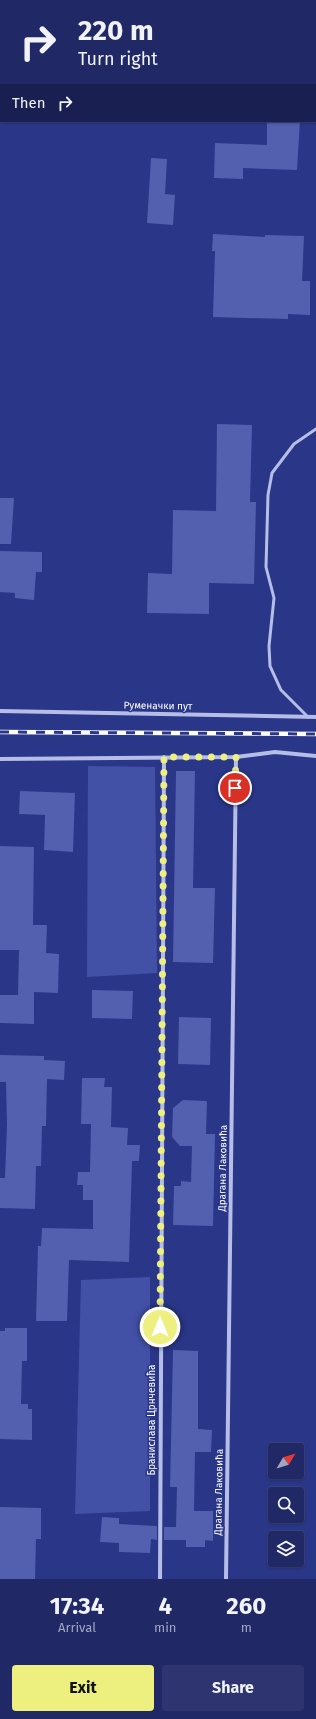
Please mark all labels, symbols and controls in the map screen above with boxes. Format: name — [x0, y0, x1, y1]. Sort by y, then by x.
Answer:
text: 220 m — [78, 14, 154, 47]
icon: right — [12, 16, 64, 68]
text: Turn right — [78, 48, 158, 70]
icon: right — [54, 92, 76, 114]
text: Then — [12, 94, 46, 112]
street label: Руменачки пут — [123, 699, 193, 713]
pin — [218, 771, 252, 805]
icon: arrive — [224, 777, 246, 799]
street label: Драгана Лаковића — [216, 1125, 230, 1212]
position arrow — [139, 1306, 181, 1348]
street label: Бранислава Црнчевића — [146, 1364, 158, 1476]
north arrow — [268, 1443, 304, 1479]
map controls — [268, 1443, 304, 1567]
street label: Драгана Лаковића — [212, 1449, 226, 1536]
button: search — [268, 1487, 304, 1523]
button: layers — [268, 1531, 304, 1567]
text: 17:34 — [50, 1592, 104, 1620]
text: 4 — [158, 1592, 172, 1620]
text: 260 — [226, 1592, 266, 1620]
text: Arrival — [58, 1620, 96, 1635]
text: min — [154, 1620, 176, 1635]
text: m — [241, 1620, 252, 1635]
button: Exit — [12, 1665, 154, 1711]
button: Share — [162, 1665, 304, 1711]

